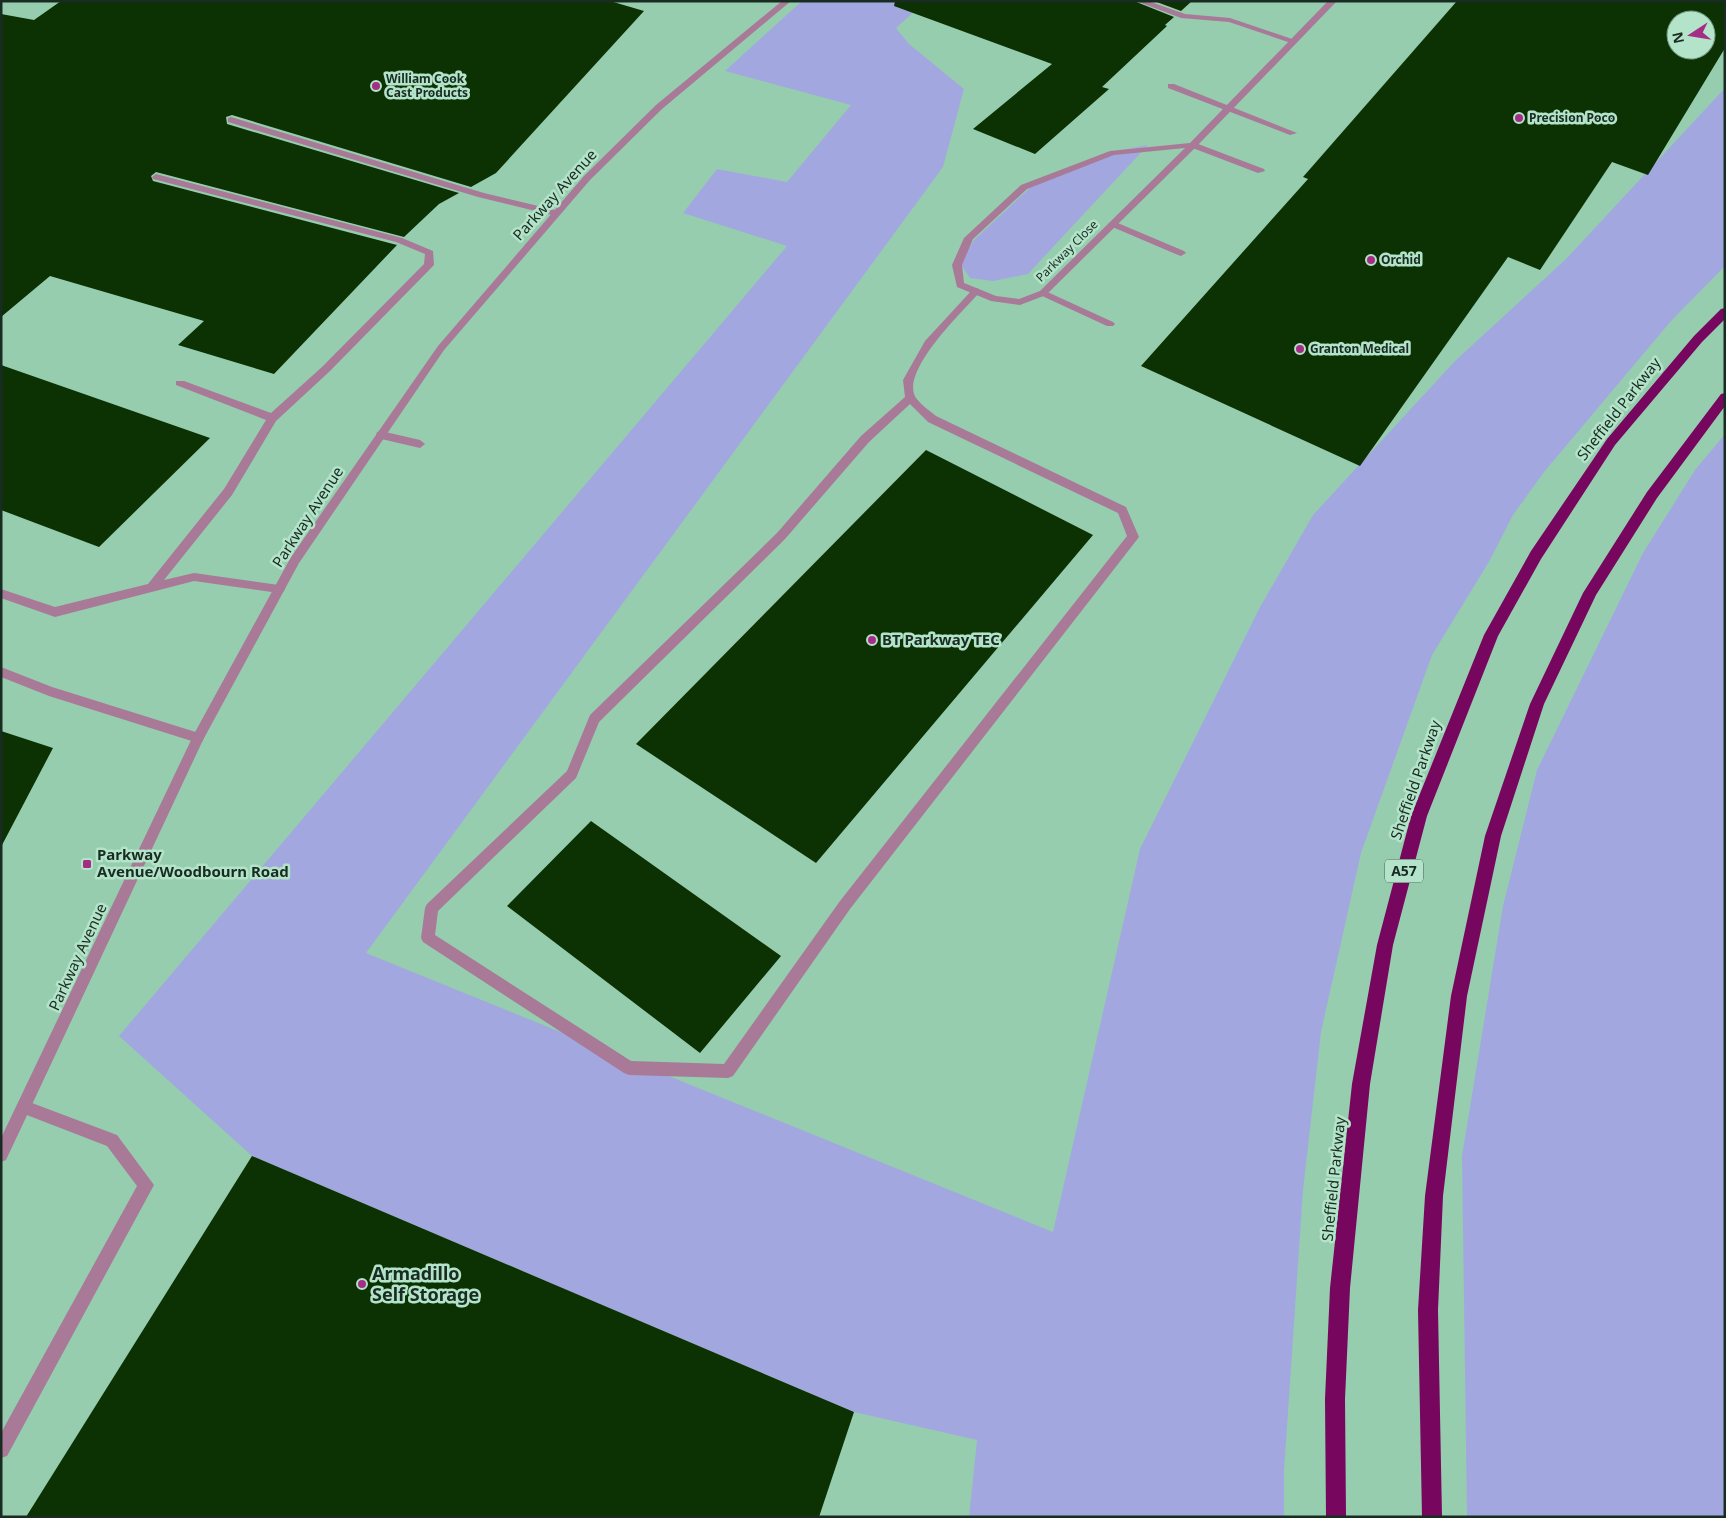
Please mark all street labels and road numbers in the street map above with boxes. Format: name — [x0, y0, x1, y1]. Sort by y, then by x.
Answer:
street label: Parkway Avenue — [508, 144, 601, 244]
street label: Parkway Close — [1032, 216, 1102, 285]
street label: Sheffield Parkway — [1572, 353, 1665, 464]
street label: Parkway Avenue — [267, 462, 347, 571]
street label: Sheffield Parkway — [1385, 717, 1445, 842]
road number: A57 — [1385, 859, 1423, 882]
street label: Parkway Avenue — [43, 900, 111, 1013]
street label: Sheffield Parkway — [1317, 1115, 1350, 1242]

